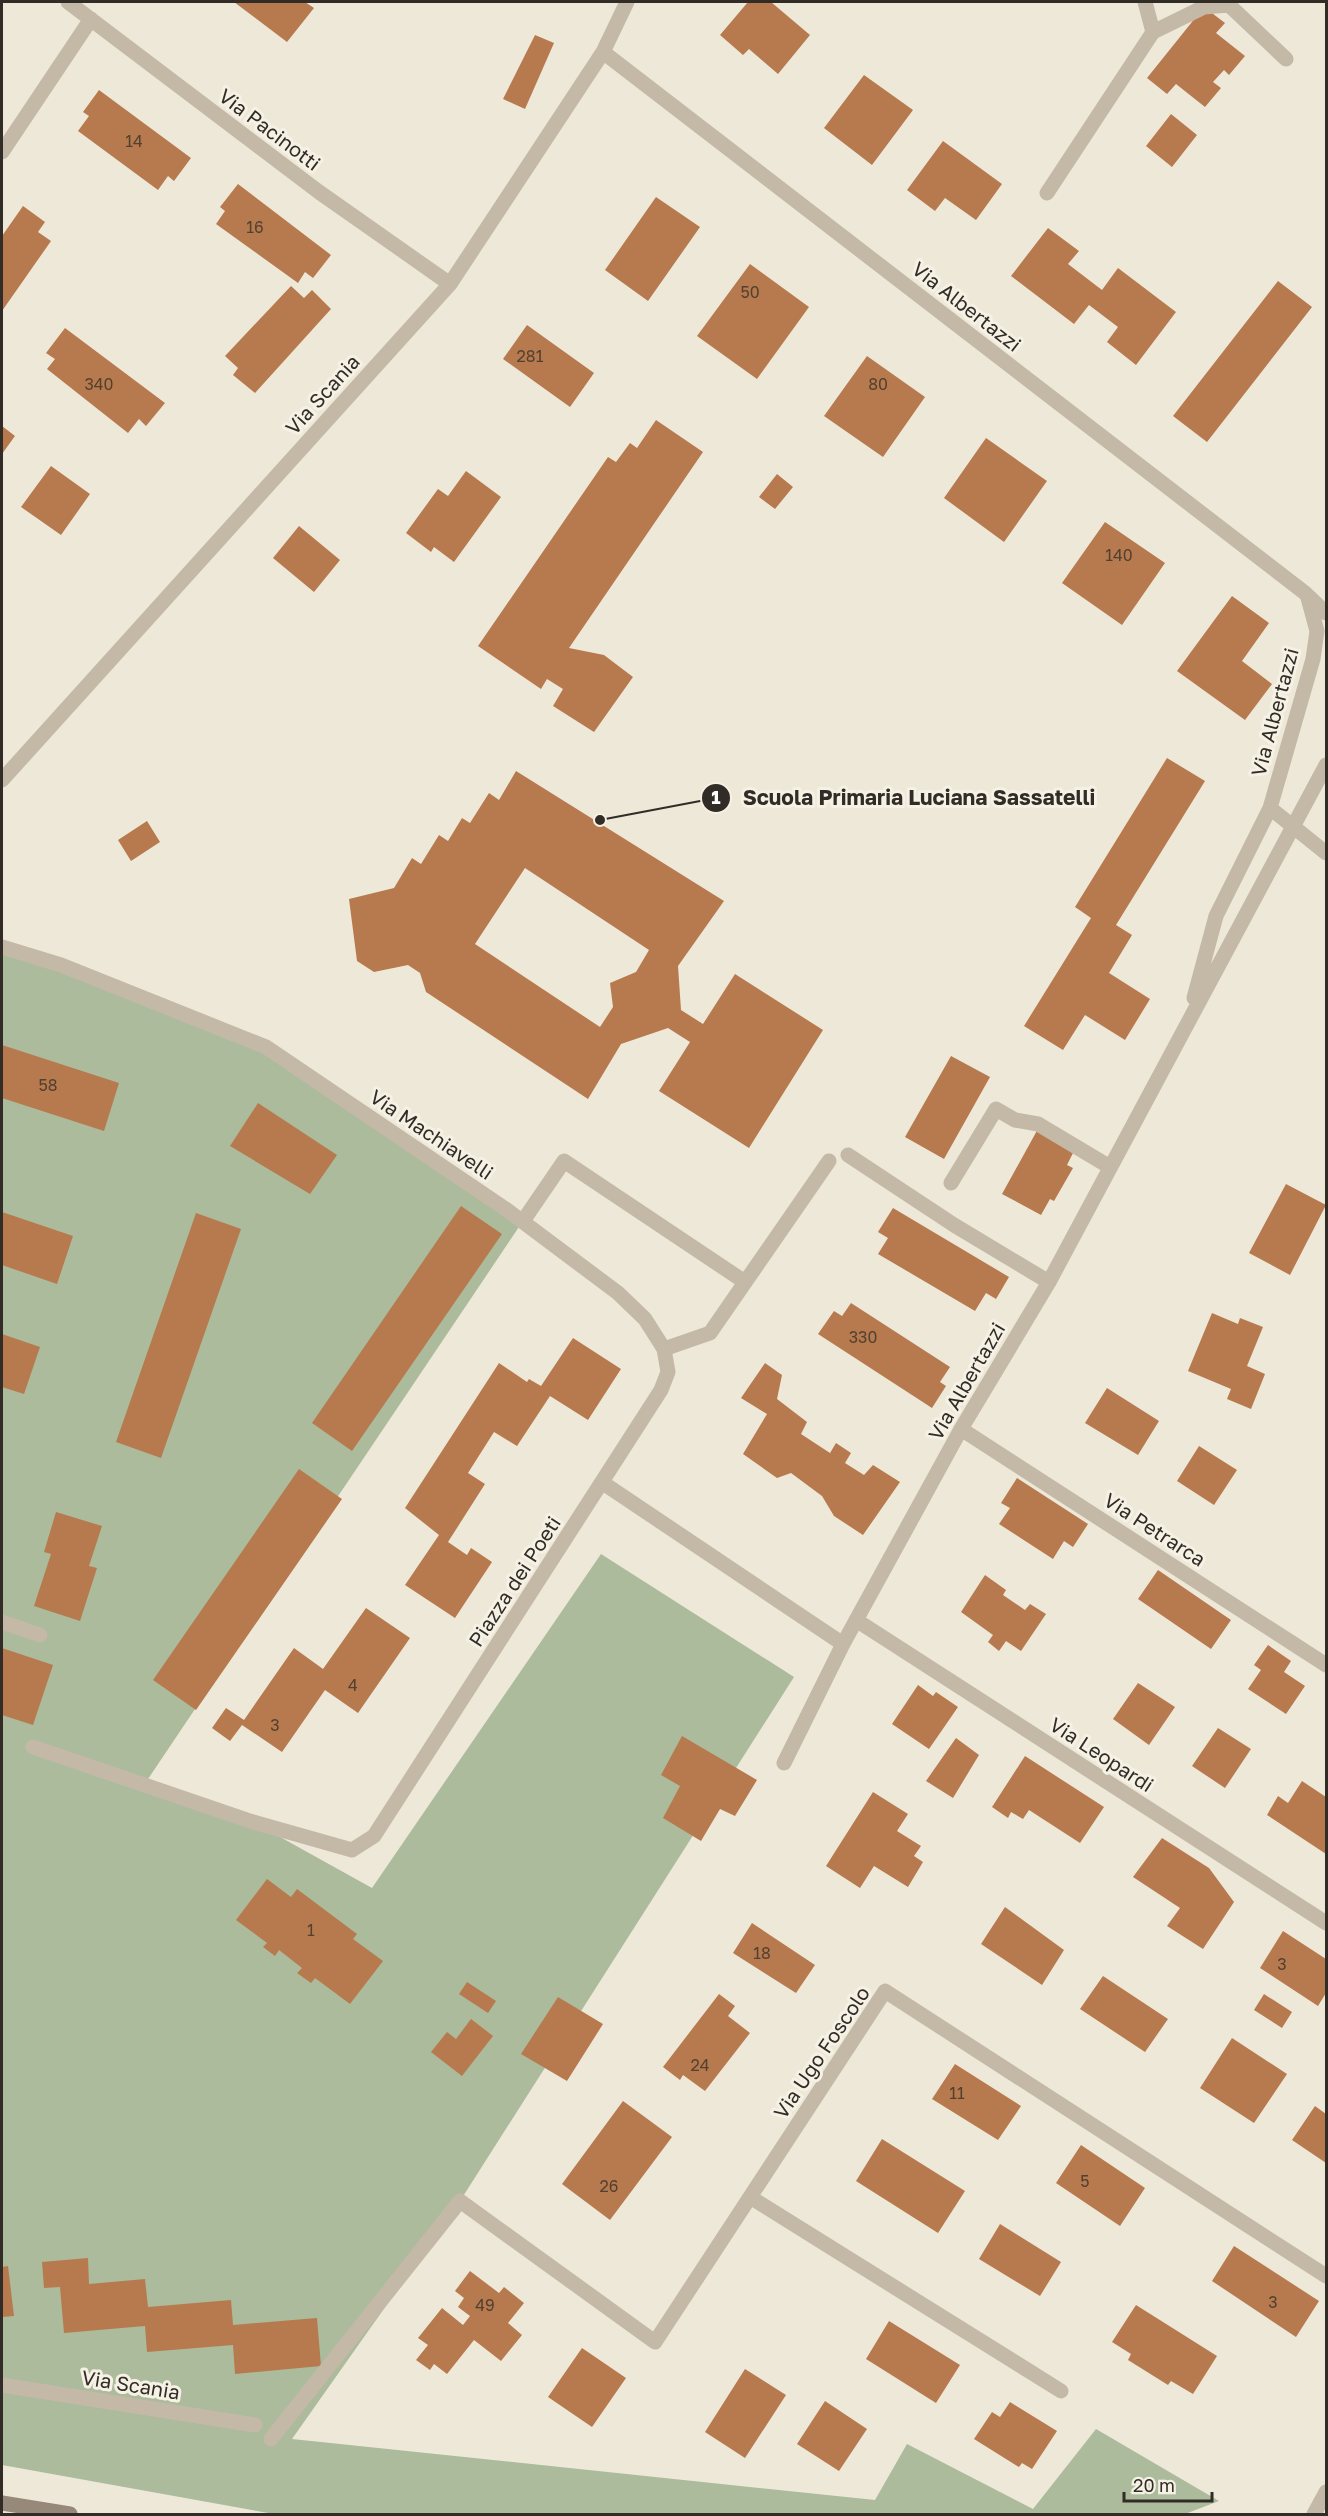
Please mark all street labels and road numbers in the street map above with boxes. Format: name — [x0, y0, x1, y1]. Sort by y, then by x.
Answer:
street label: Via Pacinotti — [214, 83, 326, 175]
street label: Via Albertazzi — [908, 256, 1026, 356]
street label: Via Scania — [280, 349, 364, 439]
street label: Via Albertazzi — [1245, 645, 1303, 779]
street label: Via Machiavelli — [366, 1084, 498, 1184]
street label: Via Albertazzi — [923, 1318, 1009, 1444]
street label: Via Petrarca — [1100, 1487, 1210, 1571]
street label: Piazza dei Poeti — [463, 1511, 565, 1651]
street label: Via Leopardi — [1046, 1712, 1158, 1796]
street label: Via Ugo Foscolo — [768, 1981, 874, 2123]
street label: Via Scania — [80, 2364, 182, 2404]

